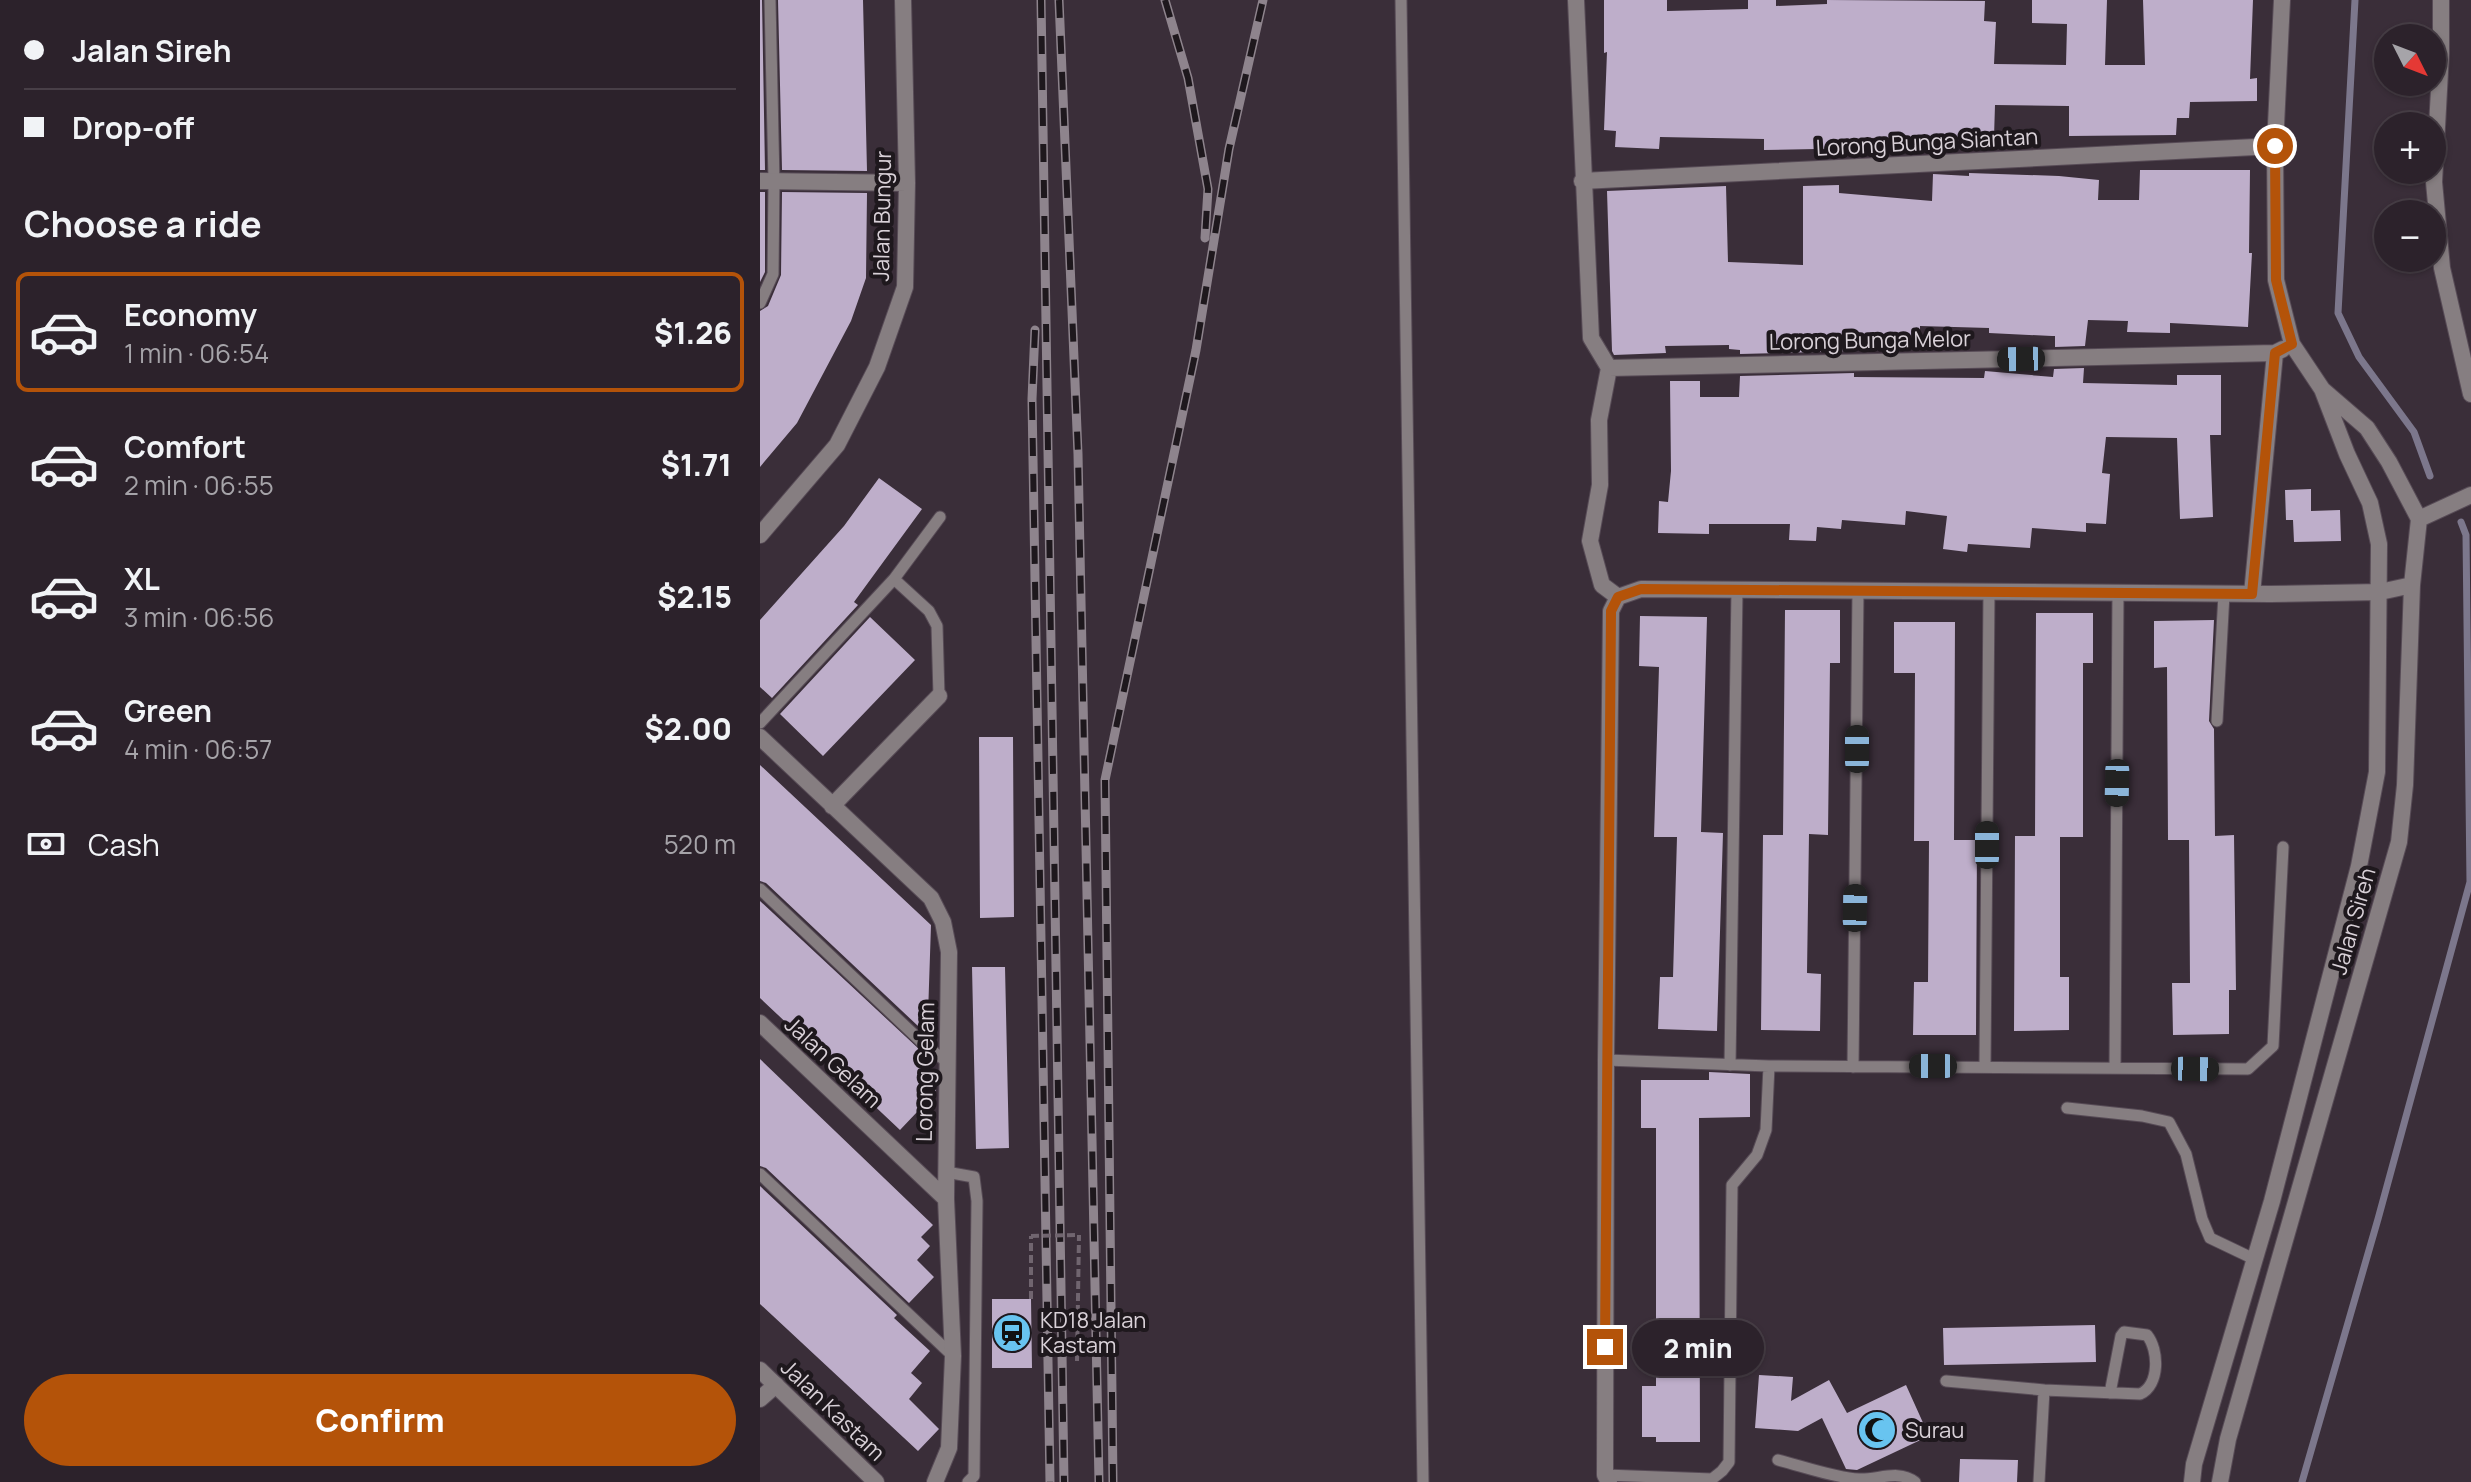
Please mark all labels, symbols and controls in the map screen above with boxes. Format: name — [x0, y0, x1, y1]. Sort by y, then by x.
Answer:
north arrow — [2374, 24, 2446, 96]
map controls — [2374, 24, 2446, 272]
text: Jalan Sireh — [72, 30, 231, 71]
text: Drop-off — [72, 107, 194, 148]
button: + — [2374, 112, 2446, 184]
street label: Lorong Bunga Siantan — [1815, 121, 2039, 163]
route start — [2257, 128, 2293, 164]
street label: Jalan Bungur — [866, 150, 898, 282]
text: Choose a ride — [24, 199, 262, 248]
button: − — [2374, 200, 2446, 272]
text: Economy — [124, 294, 257, 335]
icon: car — [28, 296, 100, 368]
text: $1.26 — [654, 312, 732, 353]
street label: Lorong Bunga Melor — [1769, 323, 1971, 357]
text: 1 min · 06:54 — [124, 335, 269, 371]
car — [1997, 347, 2045, 371]
text: Comfort — [124, 426, 246, 467]
icon: car — [28, 428, 100, 500]
text: $1.71 — [661, 444, 732, 485]
text: 2 min · 06:55 — [124, 467, 274, 503]
text: XL — [124, 558, 160, 599]
icon: car — [28, 560, 100, 632]
text: $2.15 — [657, 576, 732, 617]
text: 3 min · 06:56 — [124, 599, 274, 635]
text: Green — [124, 690, 212, 731]
icon: car — [28, 692, 100, 764]
text: $2.00 — [645, 708, 732, 749]
car — [1845, 725, 1869, 773]
text: 4 min · 06:57 — [124, 731, 272, 767]
car — [2105, 759, 2129, 807]
car — [1975, 821, 1999, 869]
icon: cash — [24, 822, 68, 866]
text: Cash — [88, 824, 160, 865]
text: 520 m — [664, 826, 736, 862]
street label: Jalan Sireh — [2323, 864, 2383, 978]
car — [1843, 884, 1867, 932]
street label: Lorong Gelam — [909, 1002, 941, 1142]
street label: Jalan Gelam — [778, 1010, 888, 1114]
car — [1909, 1054, 1957, 1078]
car — [2171, 1057, 2219, 1081]
place label: KD18 Jalan Kastam — [1040, 1305, 1146, 1360]
station icon: KD18 Jalan Kastam — [991, 1312, 1033, 1354]
callout: 2 min — [1633, 1319, 1765, 1375]
route end — [1587, 1329, 1623, 1365]
text: 2 min — [1664, 1330, 1732, 1366]
street label: Jalan Kastam — [774, 1353, 892, 1467]
button: Confirm — [24, 1374, 736, 1466]
mosque icon: Surau — [1856, 1409, 1898, 1451]
place label: Surau — [1905, 1415, 1964, 1445]

